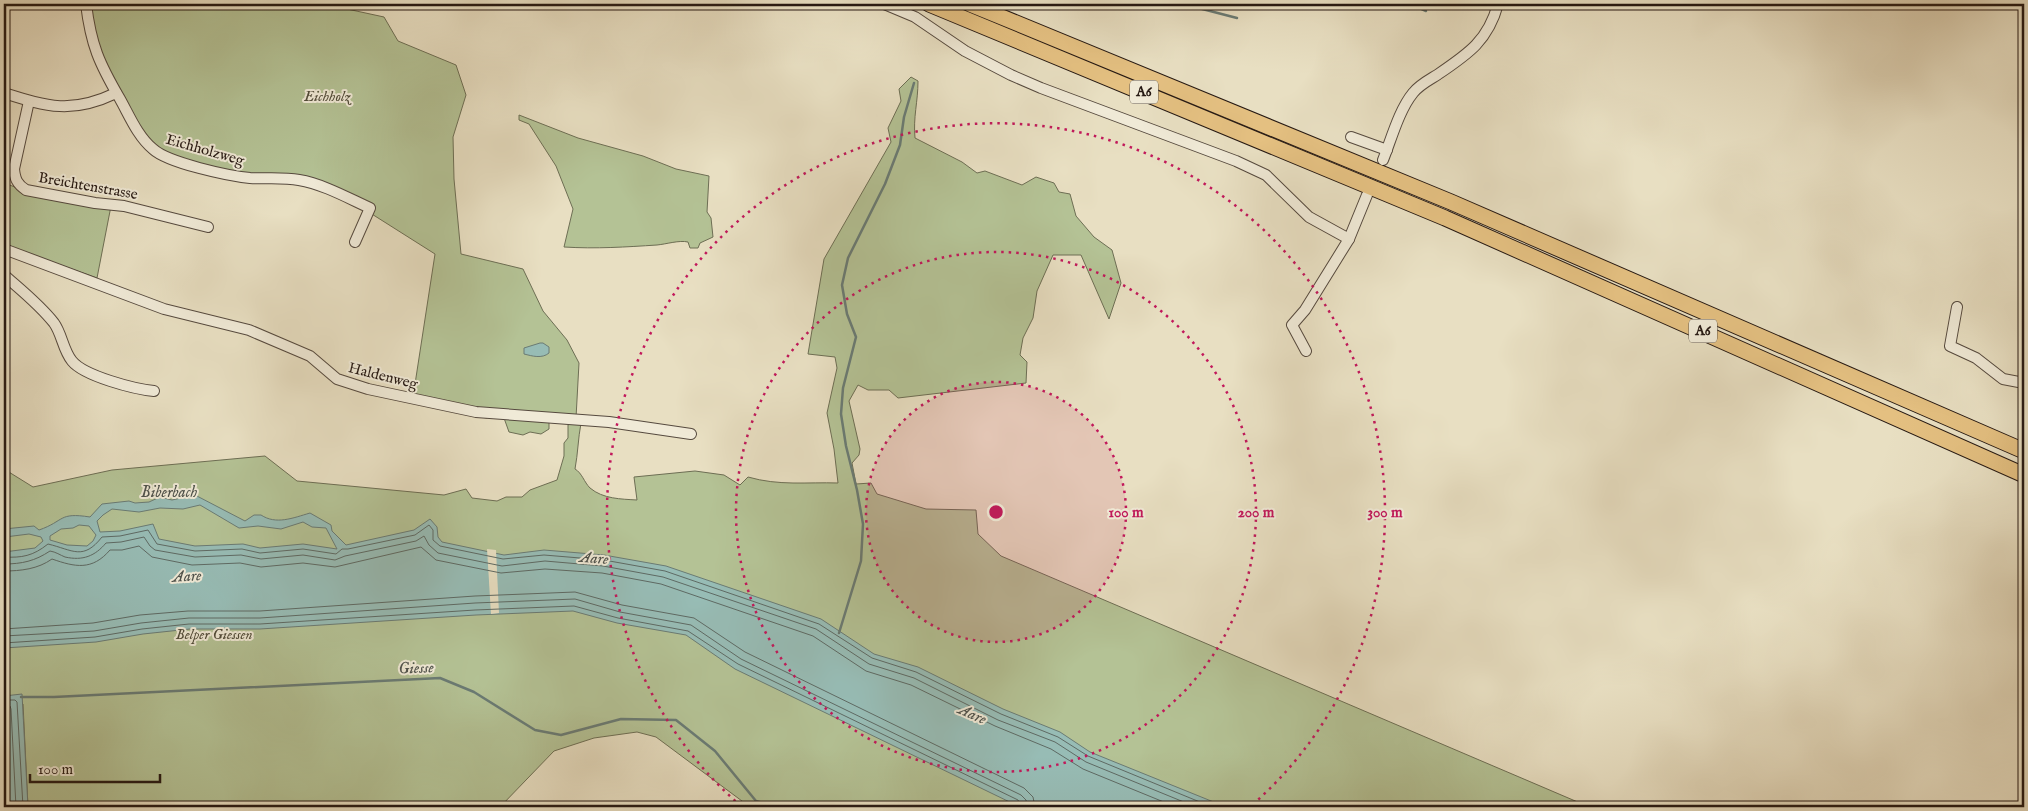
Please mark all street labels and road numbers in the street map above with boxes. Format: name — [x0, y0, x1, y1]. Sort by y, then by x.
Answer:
road number: A6 — [1130, 80, 1158, 104]
street label: Eichholzweg — [164, 130, 247, 170]
street label: Breichtenstrasse — [37, 168, 139, 204]
road number: A6 — [1689, 320, 1717, 342]
street label: Haldenweg — [346, 358, 421, 394]

